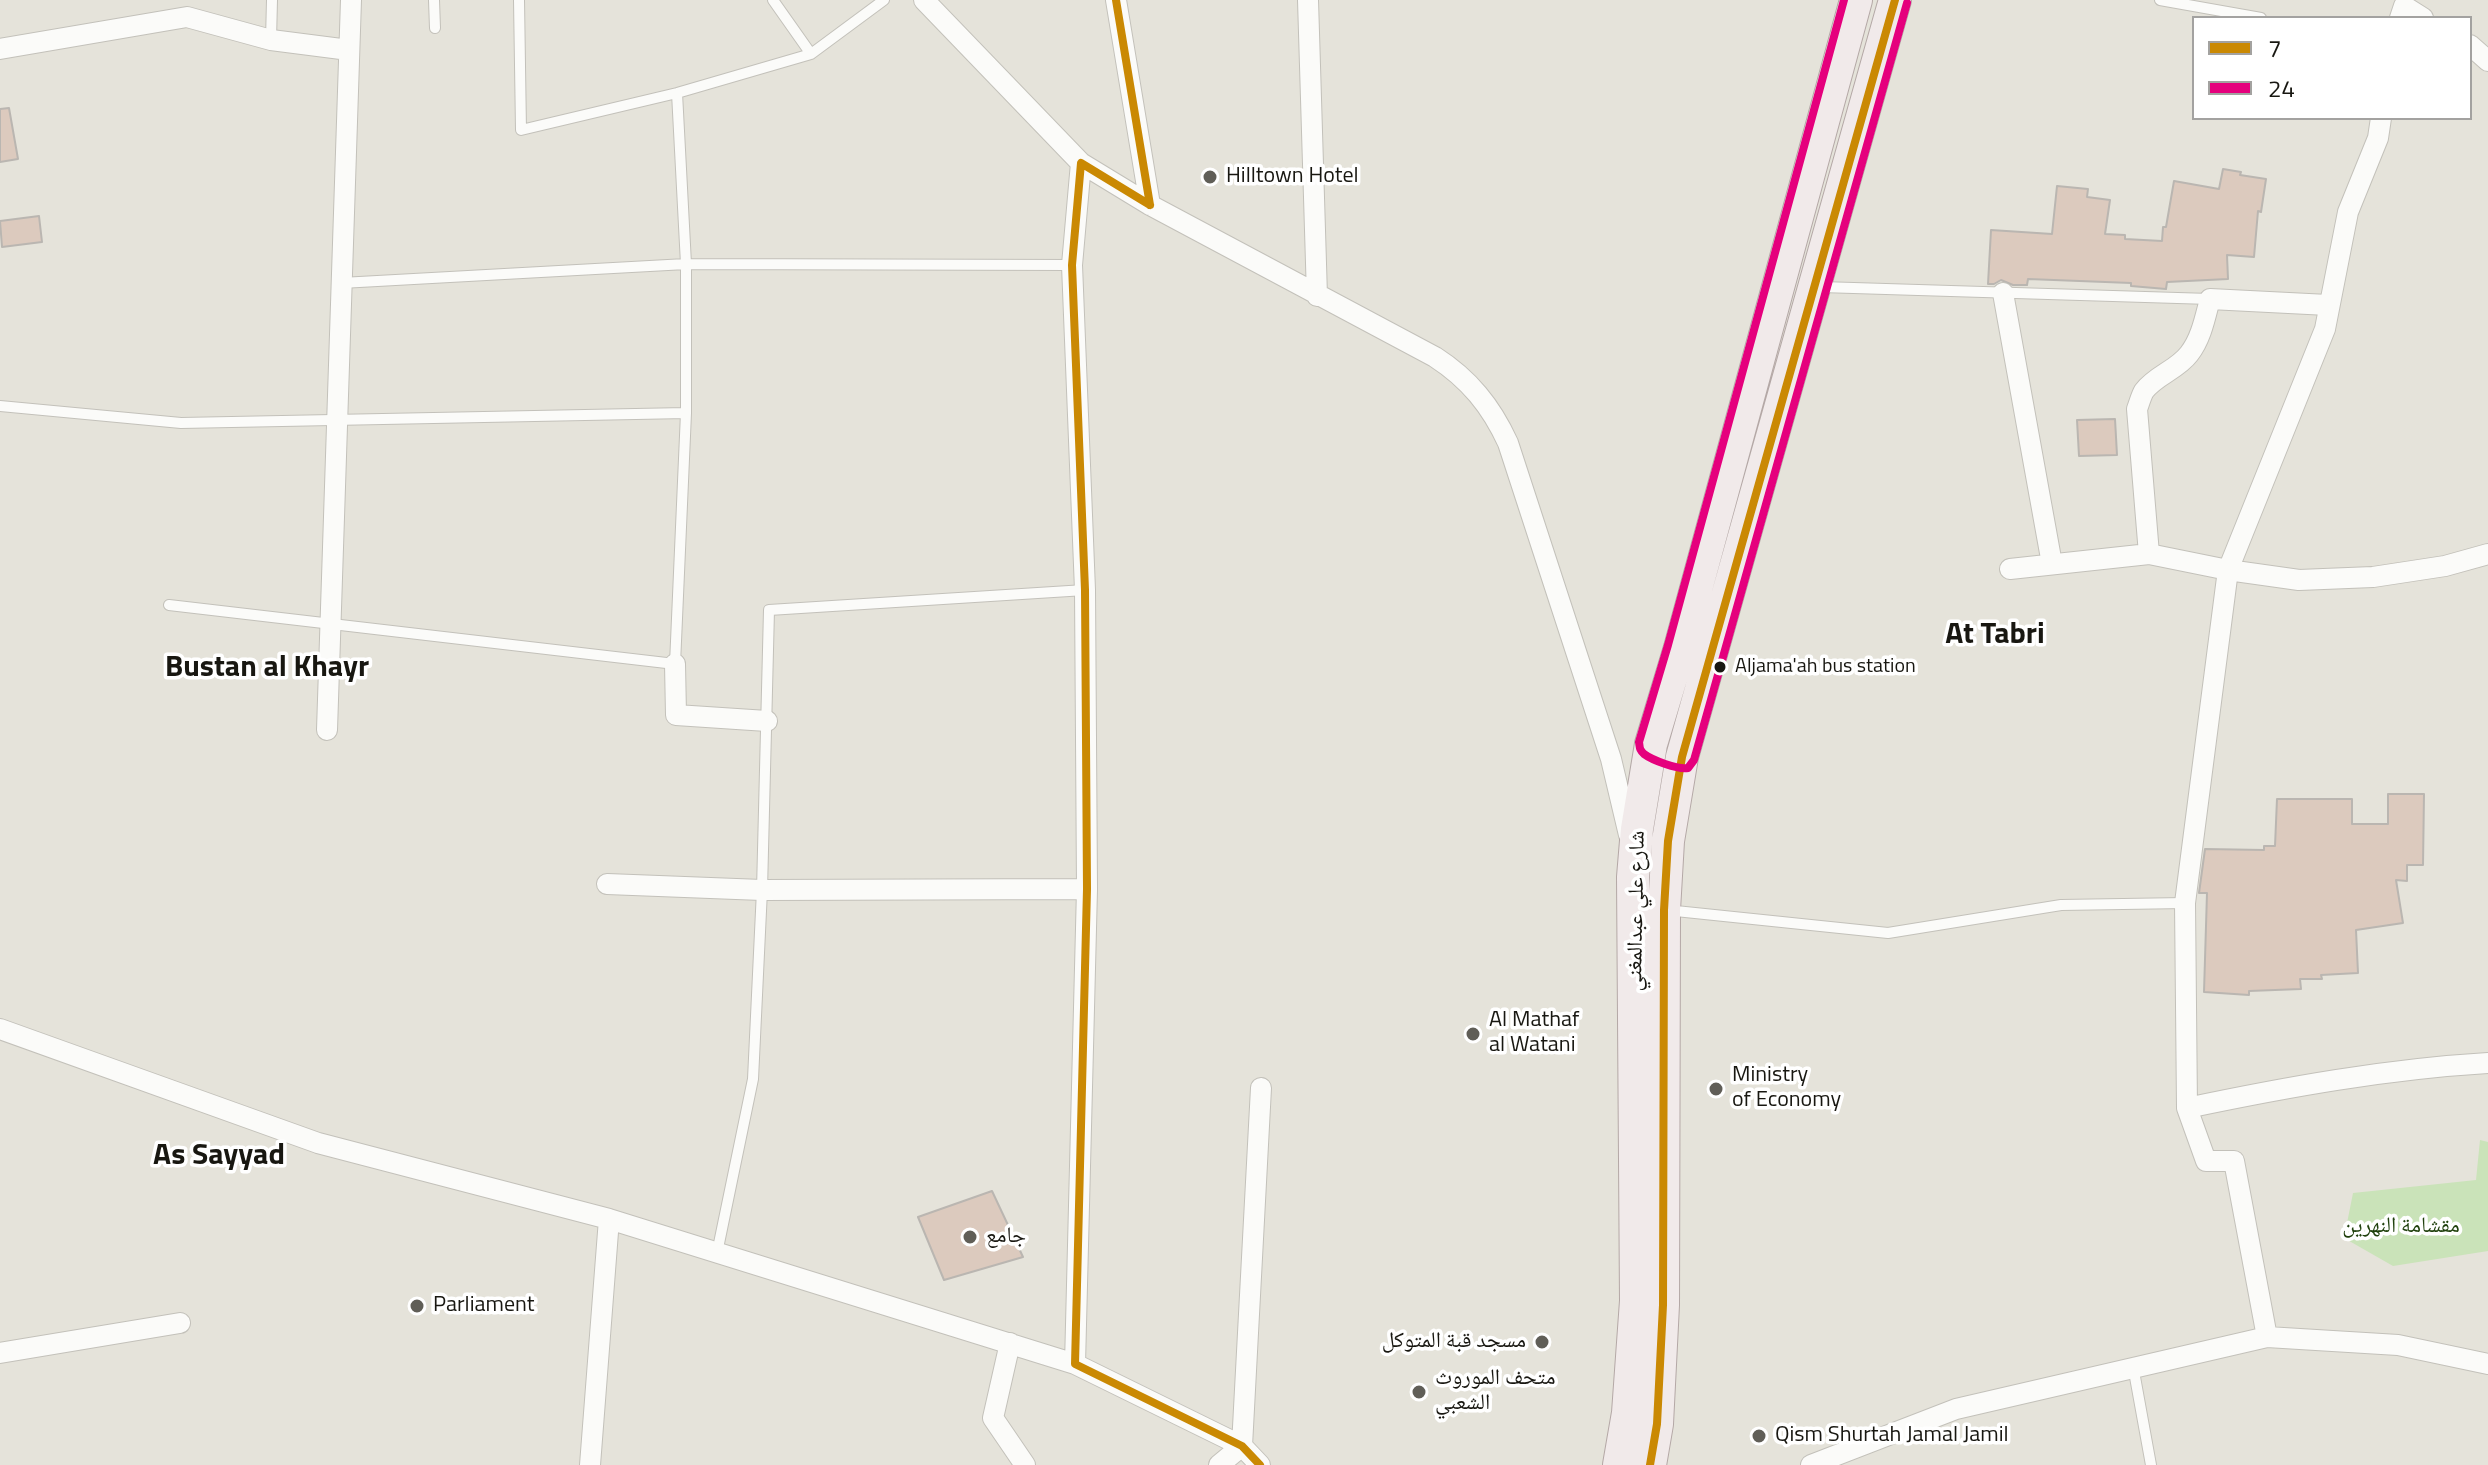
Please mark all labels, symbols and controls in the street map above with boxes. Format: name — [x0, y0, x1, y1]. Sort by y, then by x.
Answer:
legend — [2192, 16, 2472, 120]
text: 7 — [2268, 30, 2281, 66]
text: 24 — [2268, 70, 2295, 106]
place label: Hilltown Hotel — [1226, 164, 1359, 190]
marker: Hilltown Hotel — [1201, 168, 1219, 186]
district label: At Tabri — [1945, 618, 2045, 654]
district label: Bustan al Khayr — [165, 651, 369, 687]
place label: Aljama'ah bus station — [1735, 655, 1916, 679]
marker: Aljama'ah bus station — [1712, 659, 1728, 675]
street label: شارع علي عبدالمغني — [1622, 830, 1652, 992]
place label: Al Mathaf al Watani — [1489, 1008, 1579, 1060]
marker: Al Mathaf al Watani — [1464, 1025, 1482, 1043]
place label: Ministry of Economy — [1732, 1063, 1841, 1114]
marker: Ministry of Economy — [1707, 1080, 1725, 1098]
district label: As Sayyad — [153, 1139, 285, 1175]
park label: مقشامة النهرين — [2342, 1214, 2460, 1240]
place label: جامع — [986, 1224, 1026, 1250]
marker: جامع — [961, 1228, 979, 1246]
place label: Parliament — [433, 1293, 534, 1319]
marker: Parliament — [408, 1297, 426, 1315]
place label: مسجد قبة المتوكل — [1382, 1329, 1526, 1355]
marker: مسجد قبة المتوكل — [1533, 1333, 1551, 1351]
place label: متحف الموروث الشعبي — [1435, 1366, 1555, 1418]
marker: متحف الموروث الشعبي — [1410, 1383, 1428, 1401]
place label: Qism Shurtah Jamal Jamil — [1775, 1423, 2009, 1449]
marker: Qism Shurtah Jamal Jamil — [1750, 1427, 1768, 1445]

